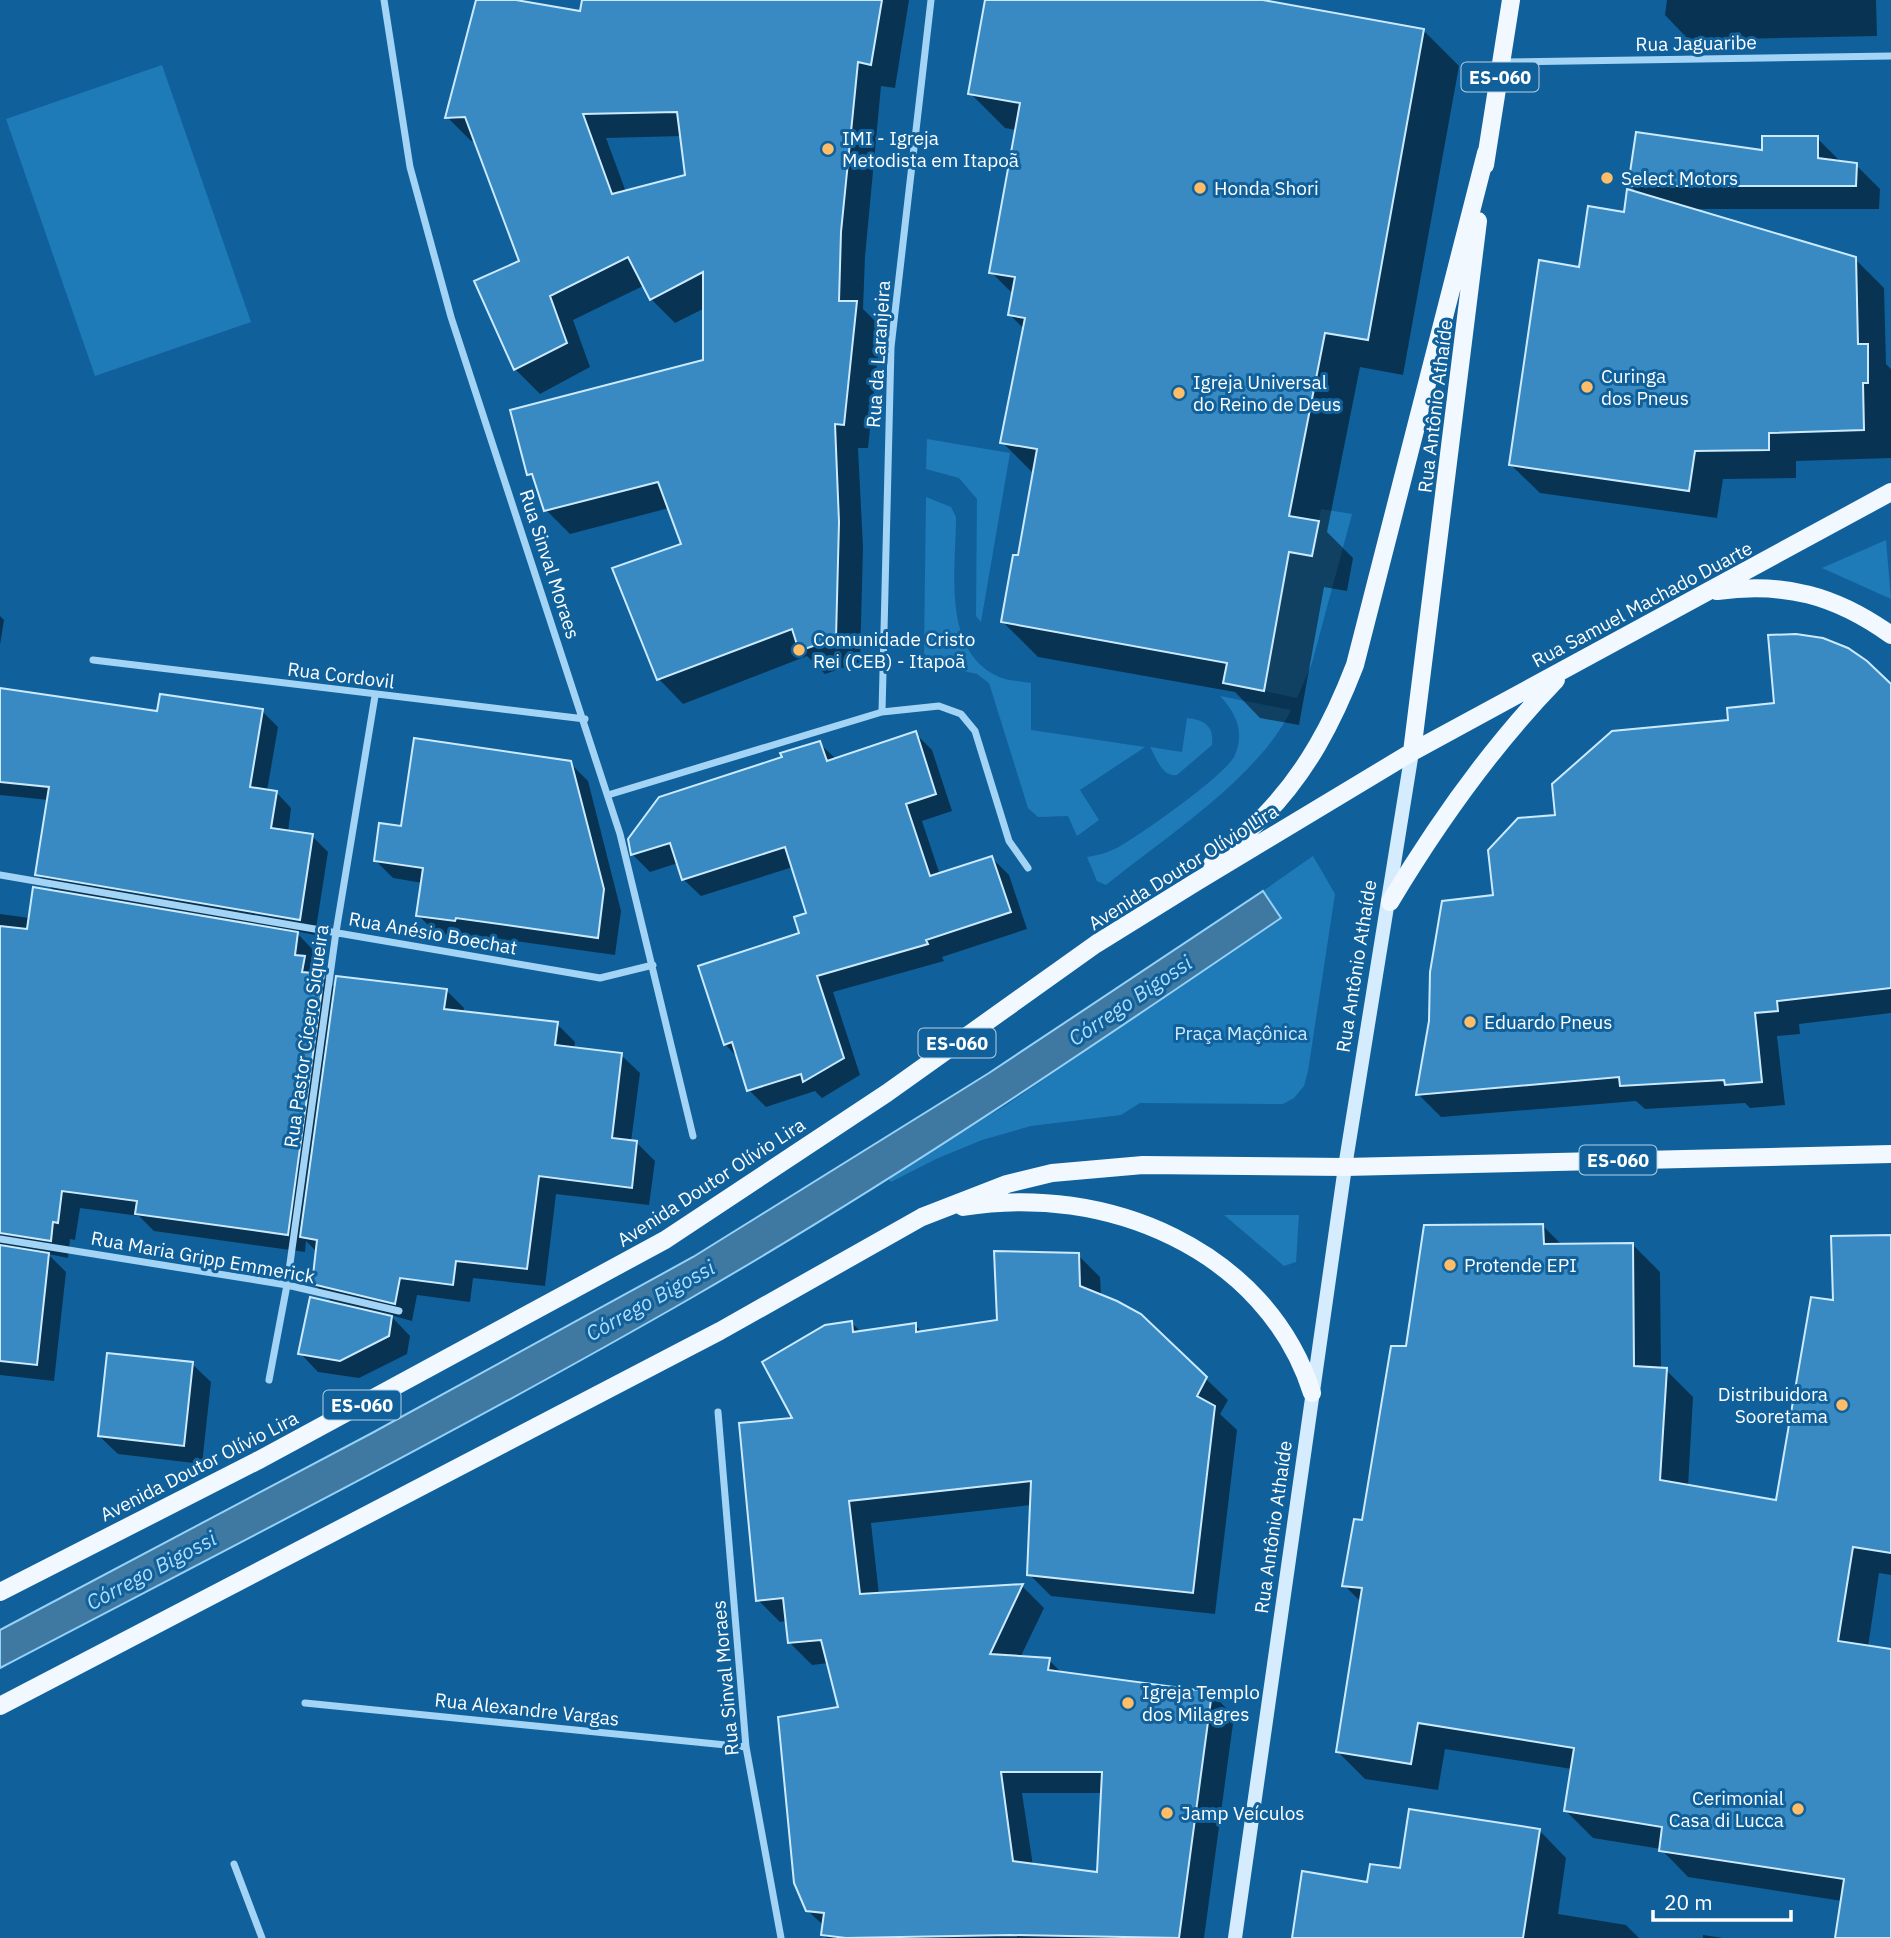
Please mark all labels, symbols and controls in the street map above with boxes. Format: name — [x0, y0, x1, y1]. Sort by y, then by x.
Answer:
street label: Rua Jaguaribe — [1635, 30, 1757, 56]
road number: ES-060 — [1462, 62, 1538, 92]
place label: IMI - Igreja Metodista em Itapoã — [842, 126, 1019, 172]
marker: IMI - Igreja Metodista em Itapoã — [820, 141, 836, 157]
place label: Select Motors — [1621, 166, 1738, 190]
marker: Select Motors — [1599, 170, 1615, 186]
place label: Honda Shori — [1214, 176, 1319, 200]
marker: Honda Shori — [1192, 180, 1208, 196]
street label: Rua da Laranjeira — [861, 279, 895, 429]
street label: Rua Antônio Athaíde — [1412, 318, 1458, 494]
place label: Curinga dos Pneus — [1601, 364, 1689, 410]
place label: Igreja Universal do Reino de Deus — [1193, 370, 1341, 416]
marker: Curinga dos Pneus — [1579, 379, 1595, 395]
marker: Igreja Universal do Reino de Deus — [1171, 385, 1187, 401]
street label: Rua Sinval Moraes — [515, 486, 585, 642]
street label: Rua Samuel Machado Duarte — [1528, 536, 1756, 672]
place label: Comunidade Cristo Rei (CEB) - Itapoã — [813, 627, 975, 673]
marker: Comunidade Cristo Rei (CEB) - Itapoã — [791, 642, 807, 658]
street label: Rua Cordovil — [286, 657, 396, 693]
street label: Avenida Doutor Olívio Lira — [1084, 799, 1282, 935]
street label: Rua Antônio Athaíde — [1331, 878, 1381, 1054]
street label: Rua Anésio Boechat — [347, 906, 519, 960]
street label: Rua Pastor Cícero Siqueira — [278, 923, 334, 1149]
water label: Córrego Bigossi — [1063, 948, 1198, 1052]
place label: Eduardo Pneus — [1484, 1010, 1612, 1034]
marker: Eduardo Pneus — [1462, 1014, 1478, 1030]
park label: Praça Maçônica — [1174, 1021, 1308, 1045]
road number: ES-060 — [918, 1028, 996, 1058]
street label: Avenida Doutor Olívio Lira — [612, 1112, 810, 1252]
road number: ES-060 — [1580, 1146, 1656, 1175]
street label: Rua Maria Gripp Emmerick — [89, 1225, 317, 1289]
water label: Córrego Bigossi — [580, 1253, 720, 1347]
place label: Protende EPI — [1464, 1253, 1577, 1277]
marker: Protende EPI — [1442, 1257, 1458, 1273]
place label: Distribuidora Sooretama — [1718, 1382, 1828, 1428]
road number: ES-060 — [324, 1390, 400, 1420]
marker: Distribuidora Sooretama — [1834, 1397, 1850, 1413]
street label: Avenida Doutor Olívio Lira — [96, 1406, 302, 1526]
street label: Rua Antônio Athaíde — [1249, 1439, 1297, 1615]
water label: Córrego Bigossi — [81, 1524, 221, 1616]
street label: Rua Sinval Moraes — [706, 1599, 744, 1757]
place label: Igreja Templo dos Milagres — [1142, 1680, 1260, 1726]
street label: Rua Alexandre Vargas — [433, 1687, 621, 1731]
marker: Igreja Templo dos Milagres — [1120, 1695, 1136, 1711]
place label: Cerimonial Casa di Lucca — [1669, 1786, 1784, 1832]
place label: Jamp Veículos — [1181, 1801, 1305, 1825]
marker: Cerimonial Casa di Lucca — [1790, 1801, 1806, 1817]
marker: Jamp Veículos — [1159, 1805, 1175, 1821]
scale bar — [1653, 1878, 1791, 1922]
text: 20 m — [1664, 1888, 1713, 1916]

